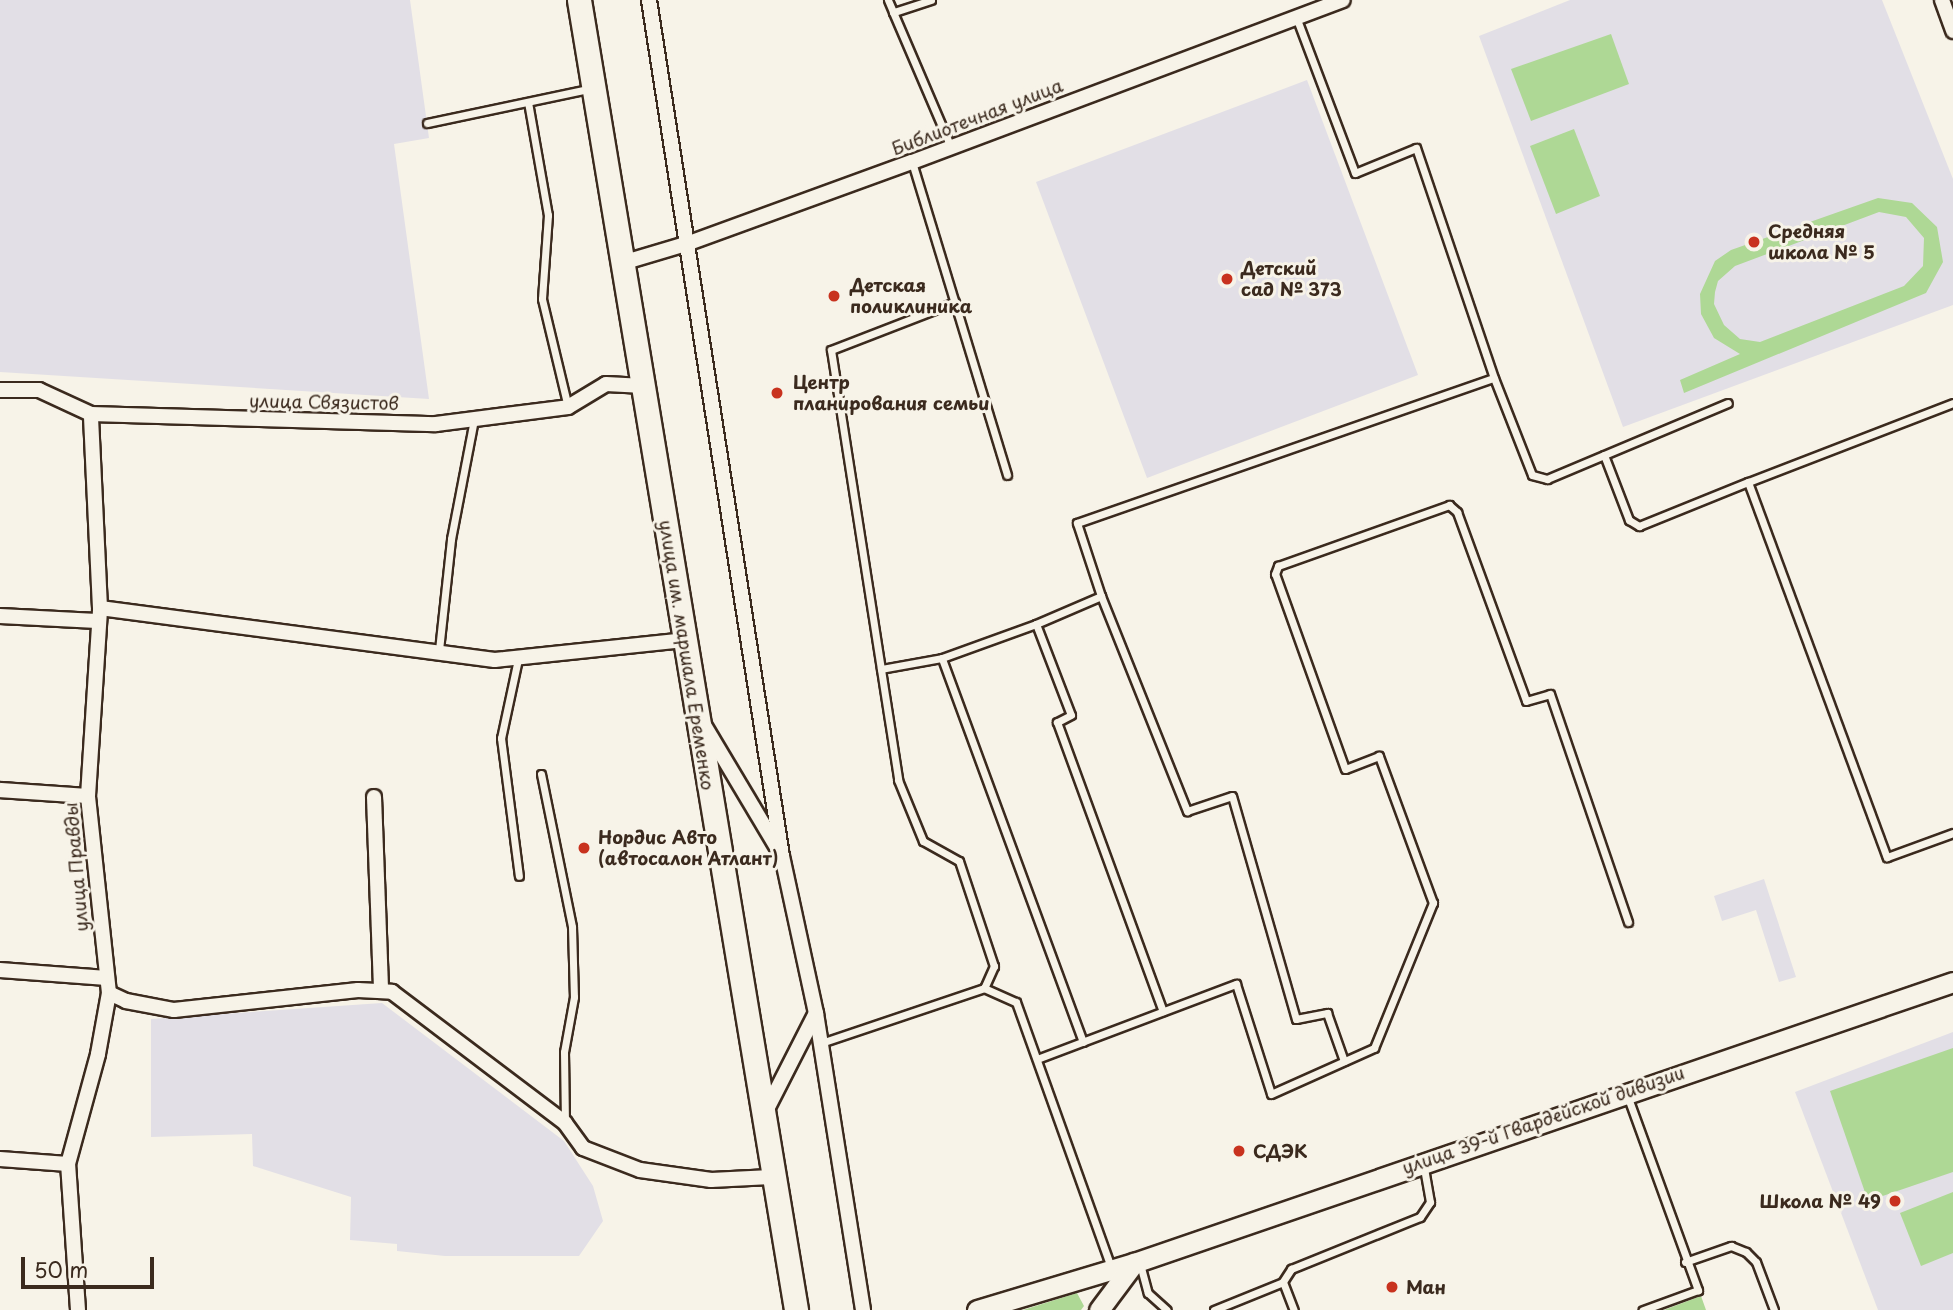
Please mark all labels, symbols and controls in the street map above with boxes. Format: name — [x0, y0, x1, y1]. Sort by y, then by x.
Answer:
street label: Библиотечная улица — [888, 74, 1066, 160]
place label: Средняя школа № 5 — [1768, 221, 1876, 264]
marker: Средняя школа № 5 — [1746, 234, 1762, 250]
place label: Детский сад № 373 — [1241, 258, 1342, 300]
marker: Детский сад № 373 — [1219, 271, 1235, 287]
place label: Детская поликлиника — [850, 275, 972, 318]
marker: Детская поликлиника — [824, 286, 844, 306]
place label: Центр планирования семьи — [793, 372, 990, 414]
marker: Центр планирования семьи — [767, 383, 787, 403]
street label: улица Связистов — [248, 390, 400, 414]
street label: улица им. маршала Еременко — [655, 518, 719, 792]
street label: улица Правды — [60, 801, 92, 933]
place label: Нордис Авто (автосалон Атлант) — [598, 827, 780, 870]
marker: Нордис Авто (автосалон Атлант) — [576, 840, 592, 856]
street label: улица 39-й Гвардейской дивизии — [1399, 1061, 1687, 1179]
place label: СДЭК — [1253, 1140, 1307, 1162]
marker: СДЭК — [1231, 1143, 1247, 1159]
place label: Школа № 49 — [1759, 1190, 1881, 1212]
marker: Школа № 49 — [1887, 1193, 1903, 1209]
scale bar — [24, 1244, 158, 1288]
text: 50 m — [34, 1253, 88, 1285]
place label: Ман — [1406, 1276, 1446, 1298]
marker: Ман — [1384, 1279, 1400, 1295]

